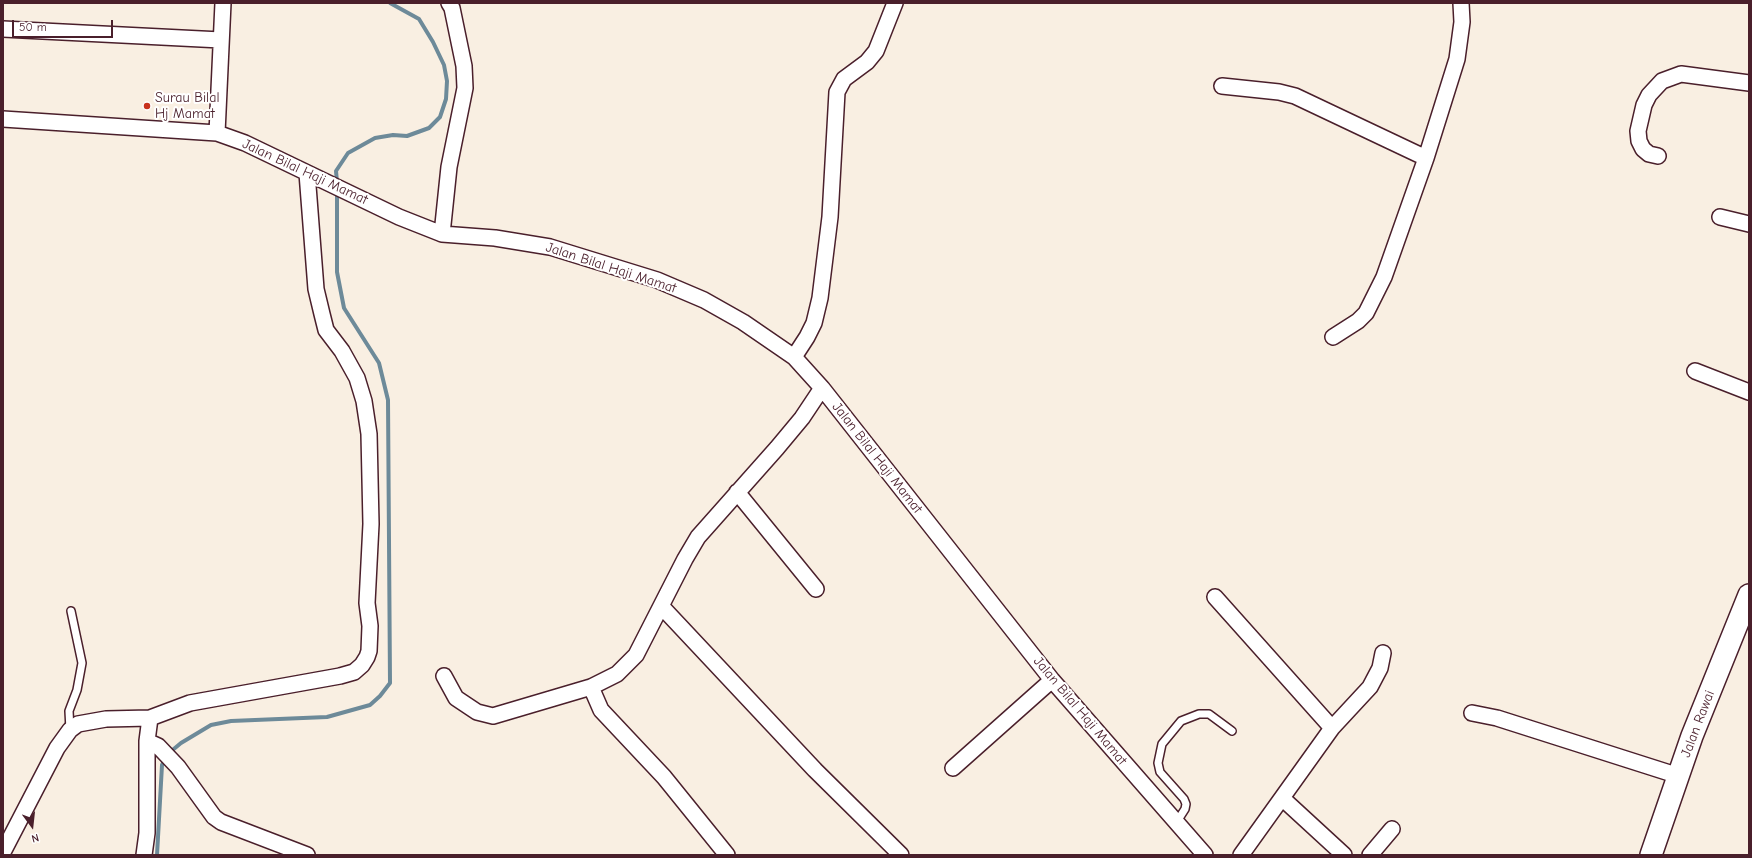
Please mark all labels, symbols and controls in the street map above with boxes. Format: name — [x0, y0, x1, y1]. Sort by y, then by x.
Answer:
scale bar — [14, 12, 115, 38]
text: 50 m — [19, 20, 47, 34]
place label: Surau Bilal Hj Mamat — [155, 90, 219, 122]
marker: Surau Bilal Hj Mamat — [142, 101, 152, 111]
street label: Jalan Bilal Haji Mamat — [240, 136, 370, 208]
street label: Jalan Bilal Haji Mamat — [544, 239, 678, 297]
street label: Jalan Bilal Haji Mamat — [828, 399, 926, 517]
street label: Jalan Bilal Haji Mamat — [1030, 653, 1130, 769]
street label: Jalan Rawai — [1678, 688, 1718, 760]
north arrow — [12, 806, 52, 846]
text: N — [30, 831, 40, 845]

